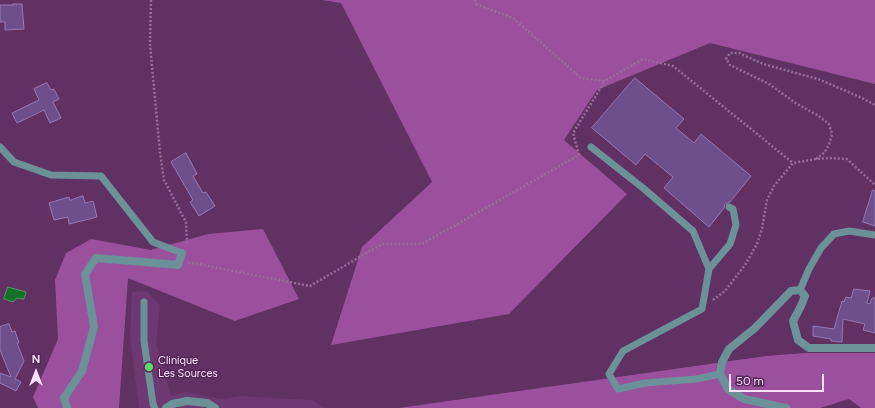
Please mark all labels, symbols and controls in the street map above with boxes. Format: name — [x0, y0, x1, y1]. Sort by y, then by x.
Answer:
north arrow — [16, 352, 56, 392]
text: N — [32, 353, 40, 366]
place label: Clinique Les Sources — [158, 354, 218, 380]
marker: Clinique Les Sources — [143, 361, 155, 373]
scale bar — [731, 366, 826, 392]
text: 50 m — [736, 374, 764, 388]

